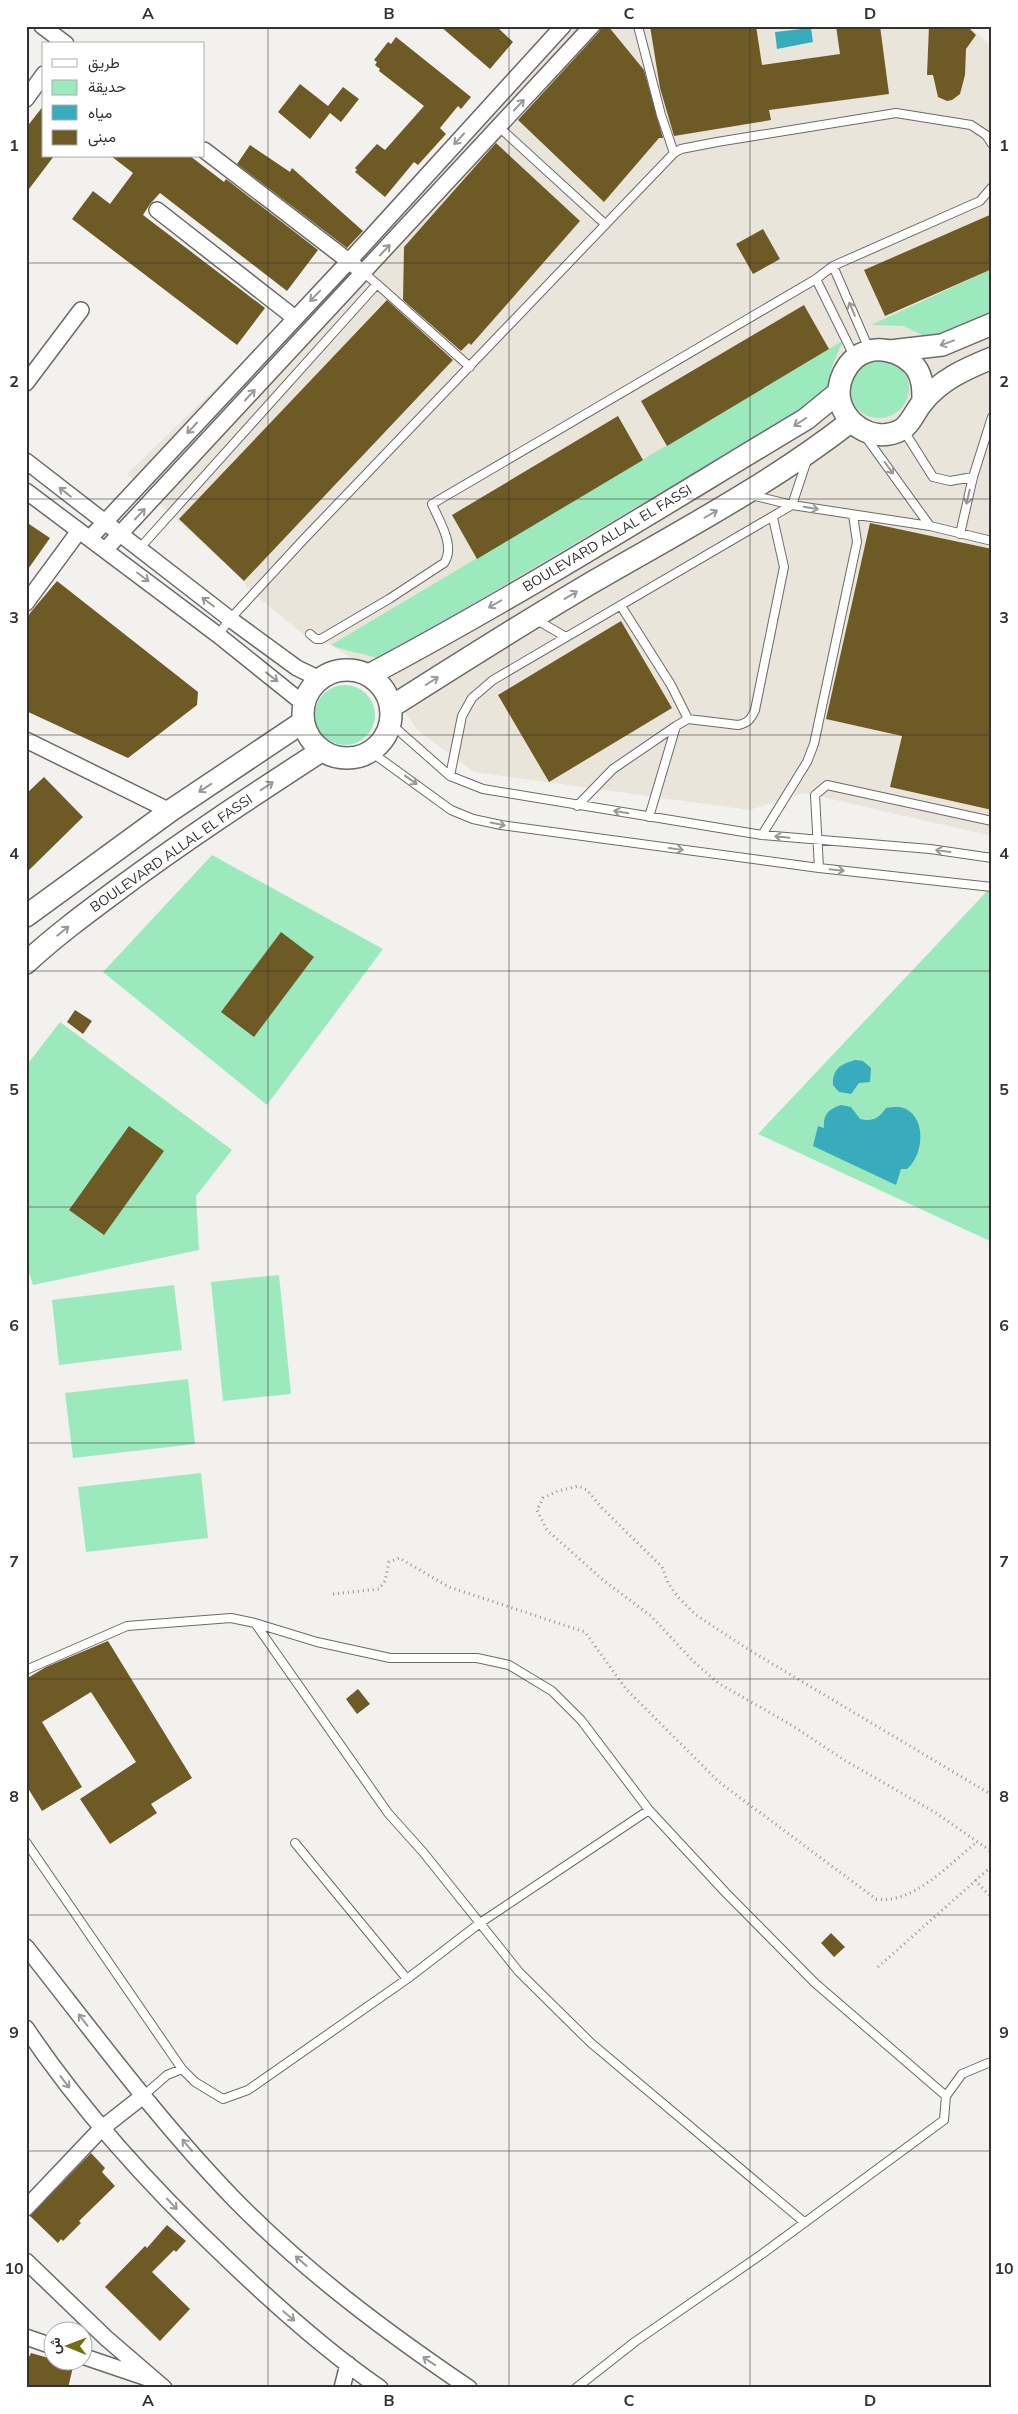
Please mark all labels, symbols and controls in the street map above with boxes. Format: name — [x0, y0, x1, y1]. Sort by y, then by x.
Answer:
text: A — [142, 3, 154, 23]
text: B — [383, 3, 395, 23]
text: C — [624, 3, 635, 23]
text: D — [864, 3, 876, 23]
legend — [42, 42, 205, 158]
text: طريق — [88, 53, 120, 73]
text: حديقة — [88, 77, 126, 96]
one-way arrow — [513, 99, 525, 112]
text: مياه — [88, 103, 112, 122]
text: مبنى — [88, 127, 116, 147]
one-way arrow — [453, 133, 465, 146]
text: 1 — [9, 135, 19, 155]
text: 1 — [999, 135, 1009, 155]
one-way arrow — [379, 244, 391, 256]
one-way arrow — [309, 290, 321, 303]
one-way arrow — [846, 302, 856, 317]
one-way arrow — [940, 339, 955, 348]
text: 2 — [9, 371, 19, 391]
text: 2 — [999, 371, 1009, 391]
one-way arrow — [244, 388, 256, 401]
one-way arrow — [794, 417, 808, 427]
one-way arrow — [186, 422, 198, 434]
one-way arrow — [883, 461, 894, 475]
street label: BOULEVARD ALLAL EL FASSI — [519, 480, 695, 596]
one-way arrow — [58, 486, 71, 497]
one-way arrow — [963, 488, 972, 504]
one-way arrow — [803, 504, 819, 514]
one-way arrow — [134, 508, 146, 520]
one-way arrow — [704, 509, 718, 519]
one-way arrow — [136, 572, 149, 583]
one-way arrow — [563, 590, 577, 600]
one-way arrow — [201, 597, 214, 608]
one-way arrow — [489, 599, 503, 609]
text: 3 — [9, 607, 19, 627]
text: 3 — [999, 607, 1009, 627]
one-way arrow — [265, 671, 278, 682]
one-way arrow — [425, 676, 439, 686]
one-way arrow — [403, 775, 417, 785]
one-way arrow — [259, 781, 273, 791]
one-way arrow — [198, 783, 212, 793]
street label: BOULEVARD ALLAL EL FASSI — [86, 790, 256, 916]
one-way arrow — [613, 807, 629, 817]
one-way arrow — [489, 820, 505, 830]
one-way arrow — [774, 832, 790, 842]
text: 4 — [9, 843, 19, 863]
text: 4 — [999, 843, 1009, 863]
one-way arrow — [668, 844, 684, 854]
one-way arrow — [936, 846, 952, 856]
one-way arrow — [829, 865, 845, 875]
one-way arrow — [57, 926, 70, 937]
text: 5 — [9, 1079, 19, 1099]
text: 5 — [999, 1079, 1009, 1099]
text: 6 — [9, 1315, 19, 1335]
text: 6 — [999, 1315, 1009, 1335]
text: 7 — [9, 1551, 19, 1571]
text: 7 — [999, 1551, 1009, 1571]
text: 8 — [9, 1786, 19, 1806]
text: 8 — [999, 1786, 1009, 1806]
one-way arrow — [78, 2014, 89, 2027]
text: 9 — [9, 2022, 19, 2042]
text: 9 — [999, 2022, 1009, 2042]
one-way arrow — [60, 2075, 70, 2089]
one-way arrow — [181, 2139, 192, 2152]
one-way arrow — [166, 2198, 178, 2211]
one-way arrow — [294, 2255, 307, 2267]
text: 10 — [4, 2258, 24, 2278]
text: 10 — [994, 2258, 1014, 2278]
one-way arrow — [282, 2311, 295, 2322]
north arrow — [42, 2322, 92, 2372]
text: ش — [46, 2337, 64, 2354]
one-way arrow — [422, 2356, 436, 2366]
text: A — [142, 2390, 154, 2410]
text: B — [383, 2390, 395, 2410]
text: C — [624, 2390, 635, 2410]
text: D — [864, 2390, 876, 2410]

